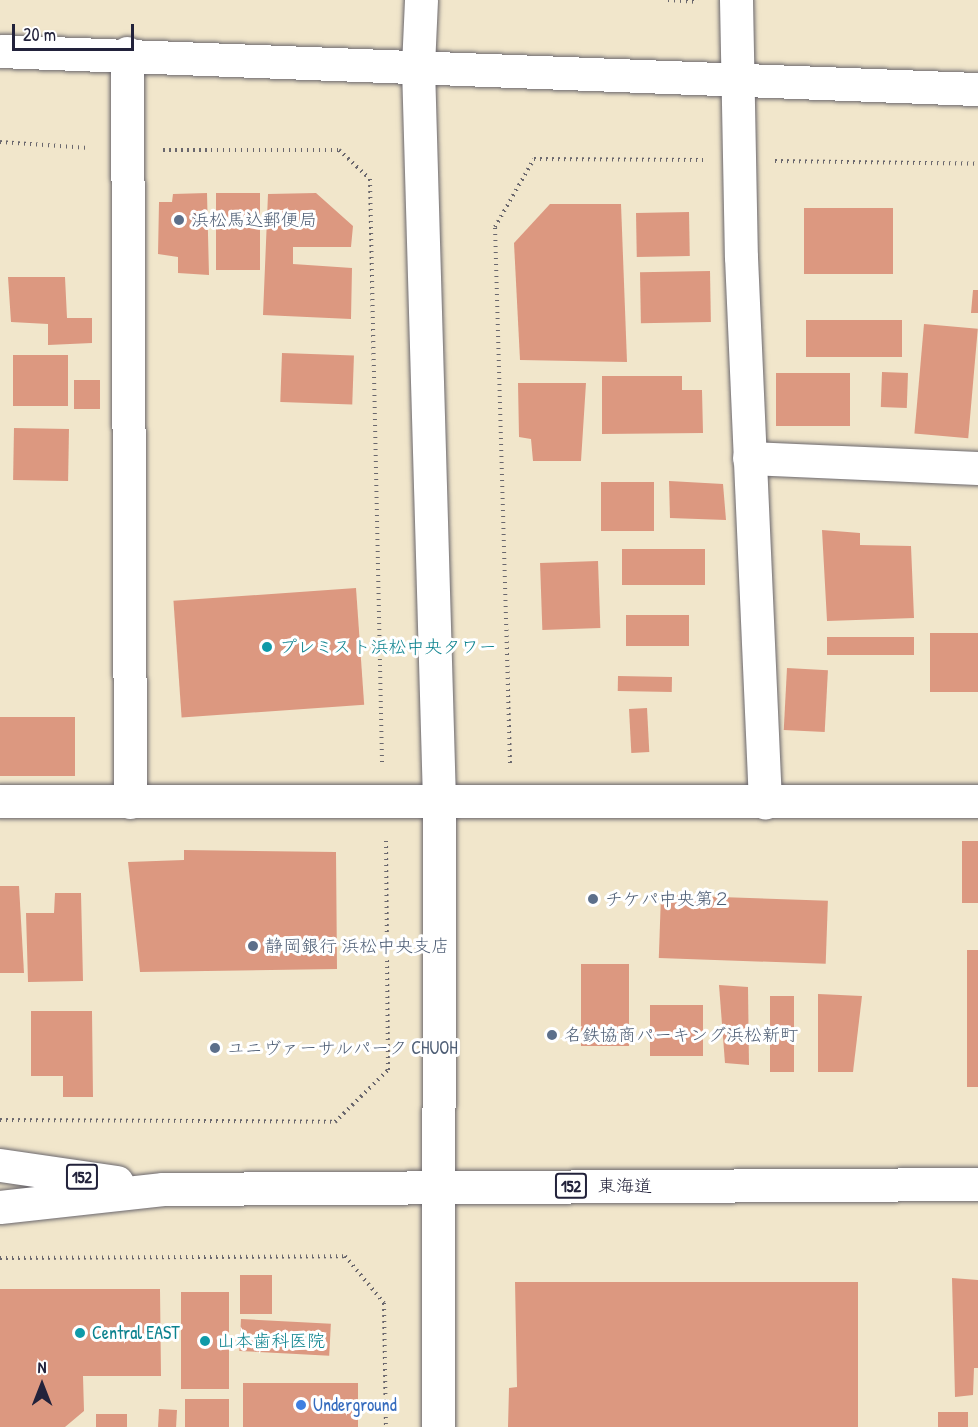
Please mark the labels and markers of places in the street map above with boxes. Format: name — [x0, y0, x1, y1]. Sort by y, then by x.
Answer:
place label: 浜松馬込郵便局 — [191, 209, 317, 231]
marker: 浜松馬込郵便局 — [172, 213, 186, 227]
place label: プレミスト浜松中央タワー — [279, 636, 495, 658]
marker: プレミスト浜松中央タワー — [260, 640, 274, 654]
place label: チケパ中央第２ — [605, 888, 731, 910]
marker: チケパ中央第２ — [586, 892, 600, 906]
place label: 静岡銀行 浜松中央支店 — [265, 935, 449, 957]
marker: 静岡銀行 浜松中央支店 — [246, 939, 260, 953]
place label: 名鉄協商パーキング浜松新町 — [564, 1024, 798, 1046]
marker: 名鉄協商パーキング浜松新町 — [545, 1028, 559, 1042]
place label: ユニヴァーサルパーク CHUOH — [227, 1037, 458, 1059]
marker: ユニヴァーサルパーク CHUOH — [208, 1041, 222, 1055]
place label: Central EAST — [92, 1322, 180, 1344]
marker: Central EAST — [73, 1326, 87, 1340]
place label: 山本歯科医院 — [217, 1330, 325, 1352]
marker: 山本歯科医院 — [198, 1334, 212, 1348]
place label: Underground — [313, 1394, 397, 1416]
marker: Underground — [294, 1398, 308, 1412]

